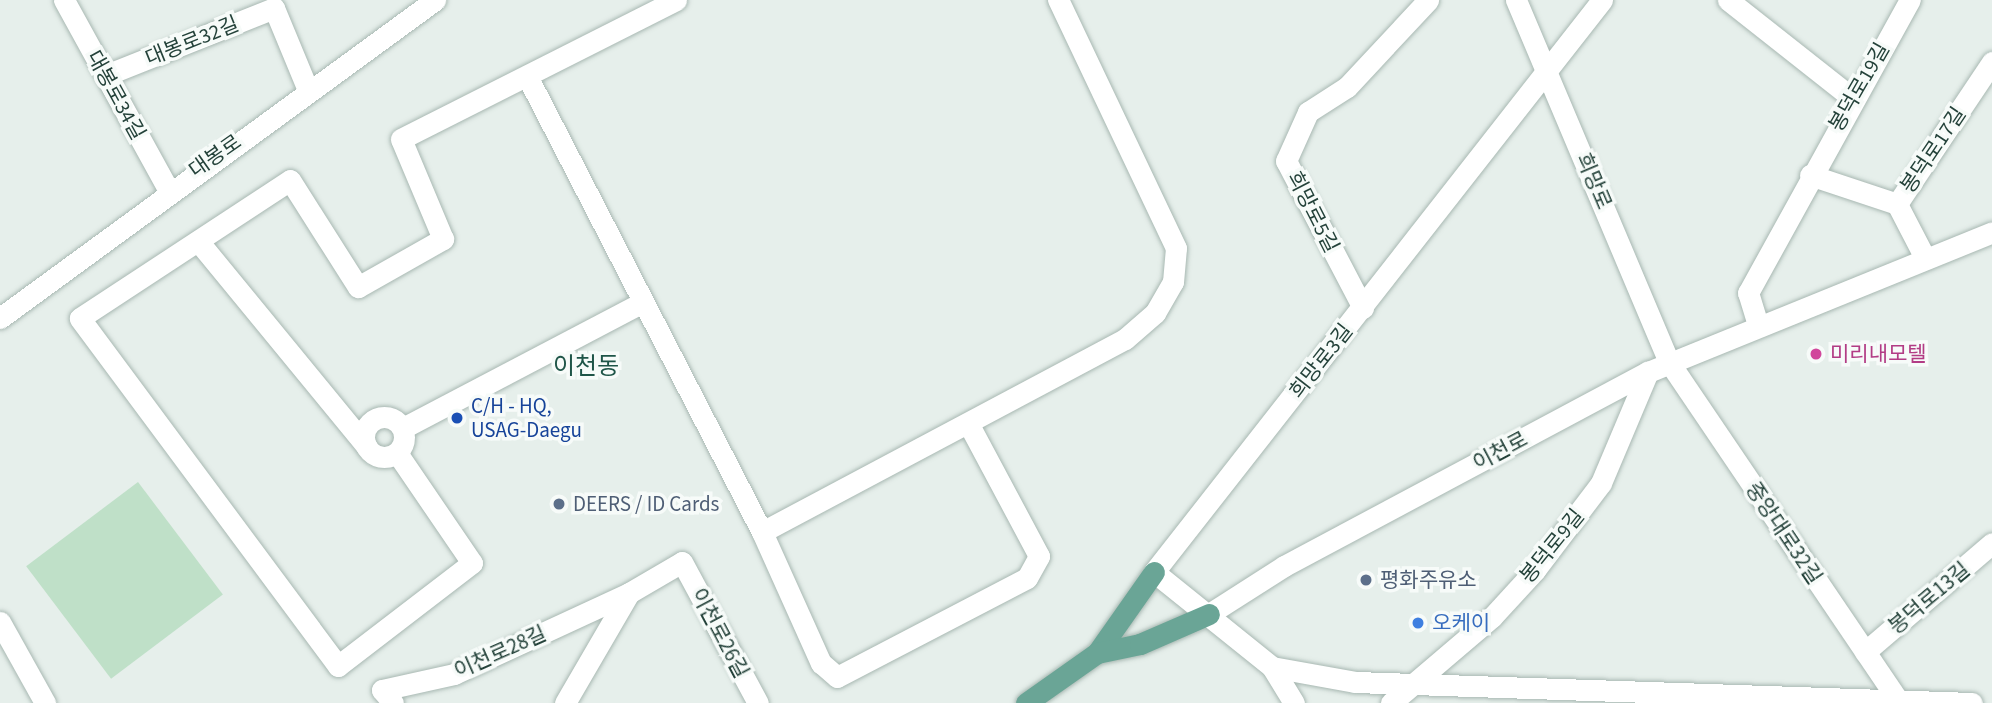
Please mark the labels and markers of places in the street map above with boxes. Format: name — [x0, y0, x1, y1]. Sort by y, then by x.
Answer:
place label: 미리내모텔 — [1830, 341, 1927, 367]
marker: 미리내모텔 — [1808, 346, 1824, 362]
place label: C/H - HQ, USAG-Daegu — [471, 393, 582, 443]
marker: C/H - HQ, USAG-Daegu — [449, 410, 465, 426]
place label: DEERS / ID Cards — [573, 491, 719, 517]
marker: DEERS / ID Cards — [551, 496, 567, 512]
place label: 평화주유소 — [1380, 567, 1477, 593]
marker: 평화주유소 — [1358, 572, 1374, 588]
place label: 오케이 — [1432, 610, 1490, 636]
marker: 오케이 — [1410, 615, 1426, 631]

